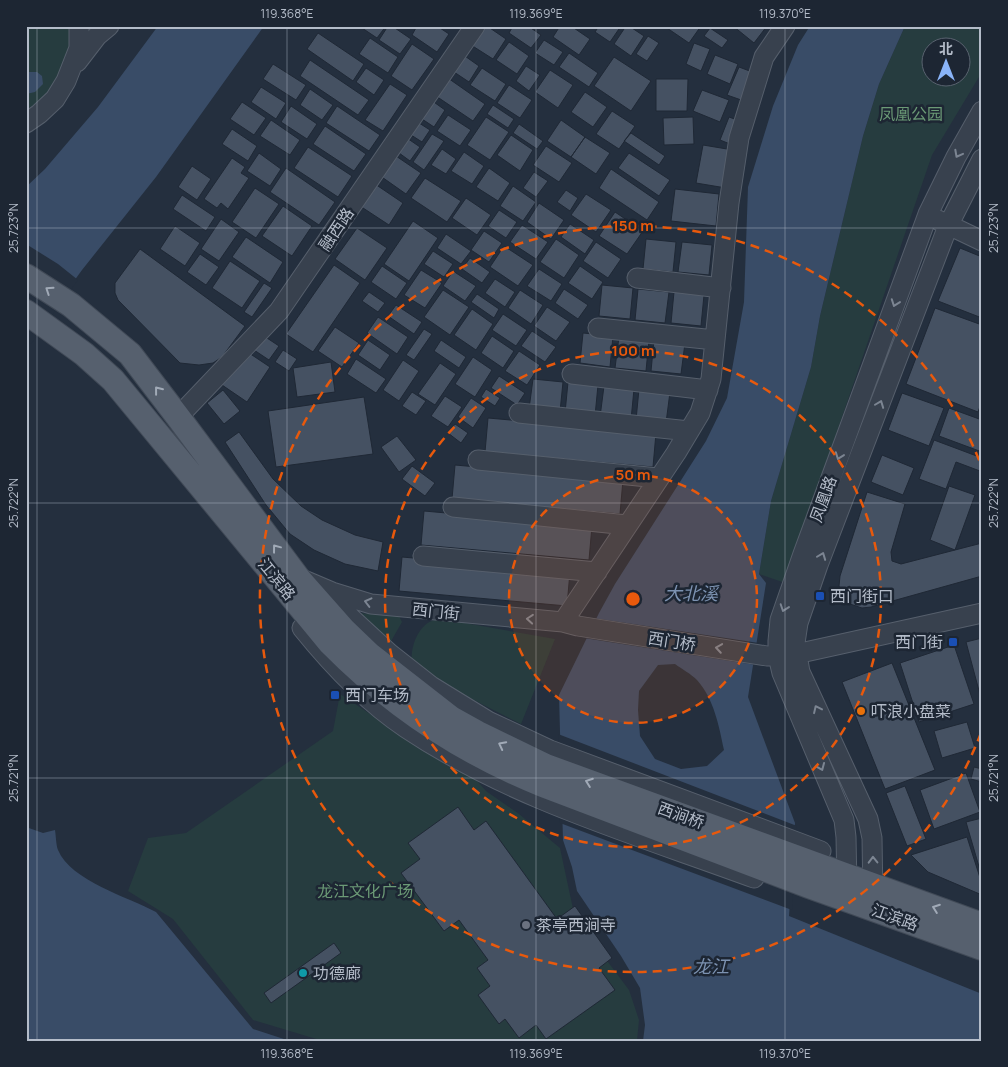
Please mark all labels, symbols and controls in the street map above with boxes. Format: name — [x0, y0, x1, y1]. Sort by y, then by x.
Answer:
text: 119.368°E — [261, 5, 314, 22]
text: 119.369°E — [509, 5, 563, 22]
text: 119.370°E — [759, 5, 811, 22]
north arrow — [920, 38, 970, 88]
text: 北 — [939, 39, 953, 58]
park label: 凤凰公园 — [879, 103, 943, 125]
one-way arrow — [954, 148, 964, 157]
text: 25.723°N — [5, 203, 22, 253]
street label: 融西路 — [313, 203, 359, 255]
text: 25.723°N — [985, 203, 1002, 253]
text: 150 m — [612, 215, 654, 236]
one-way arrow — [45, 287, 54, 296]
one-way arrow — [891, 298, 901, 307]
text: 100 m — [612, 340, 654, 361]
one-way arrow — [154, 387, 163, 396]
one-way arrow — [874, 400, 884, 409]
one-way arrow — [835, 451, 845, 459]
text: 50 m — [615, 464, 651, 485]
street label: 凤凰路 — [804, 473, 842, 525]
text: 25.722°N — [5, 478, 22, 528]
text: 25.722°N — [985, 478, 1002, 528]
one-way arrow — [273, 544, 282, 554]
one-way arrow — [816, 552, 826, 560]
street label: 江滨路 — [253, 553, 301, 605]
water label: 大北溪 — [664, 581, 720, 605]
place label: 西门街口 — [830, 585, 894, 607]
centre of rings — [624, 590, 642, 608]
marker: 西门街口 — [814, 590, 826, 602]
one-way arrow — [364, 597, 373, 608]
street label: 西门街 — [411, 598, 461, 624]
one-way arrow — [780, 604, 790, 612]
one-way arrow — [525, 614, 533, 625]
street label: 西门桥 — [647, 626, 697, 656]
place label: 西门街 — [895, 631, 943, 653]
marker: 西门街 — [947, 636, 959, 648]
one-way arrow — [715, 644, 723, 654]
place label: 西门车场 — [345, 684, 409, 706]
marker: 西门车场 — [329, 689, 341, 701]
place label: 吓浪小盘菜 — [871, 700, 951, 722]
one-way arrow — [813, 705, 824, 714]
marker: 吓浪小盘菜 — [855, 705, 867, 717]
one-way arrow — [498, 741, 507, 751]
text: 25.721°N — [5, 754, 22, 802]
text: 25.721°N — [985, 754, 1002, 802]
one-way arrow — [815, 762, 826, 771]
one-way arrow — [585, 778, 594, 788]
street label: 西涧桥 — [655, 796, 707, 834]
one-way arrow — [868, 856, 878, 864]
park label: 龙江文化广场 — [317, 880, 413, 902]
street label: 江滨路 — [869, 898, 921, 936]
one-way arrow — [932, 904, 941, 914]
place label: 茶亭西涧寺 — [536, 914, 616, 936]
marker: 茶亭西涧寺 — [520, 919, 532, 931]
water label: 龙江 — [693, 954, 731, 978]
place label: 功德廊 — [313, 962, 361, 984]
marker: 功德廊 — [297, 967, 309, 979]
text: 119.368°E — [261, 1045, 314, 1062]
text: 119.369°E — [509, 1045, 563, 1062]
text: 119.370°E — [759, 1045, 811, 1062]

